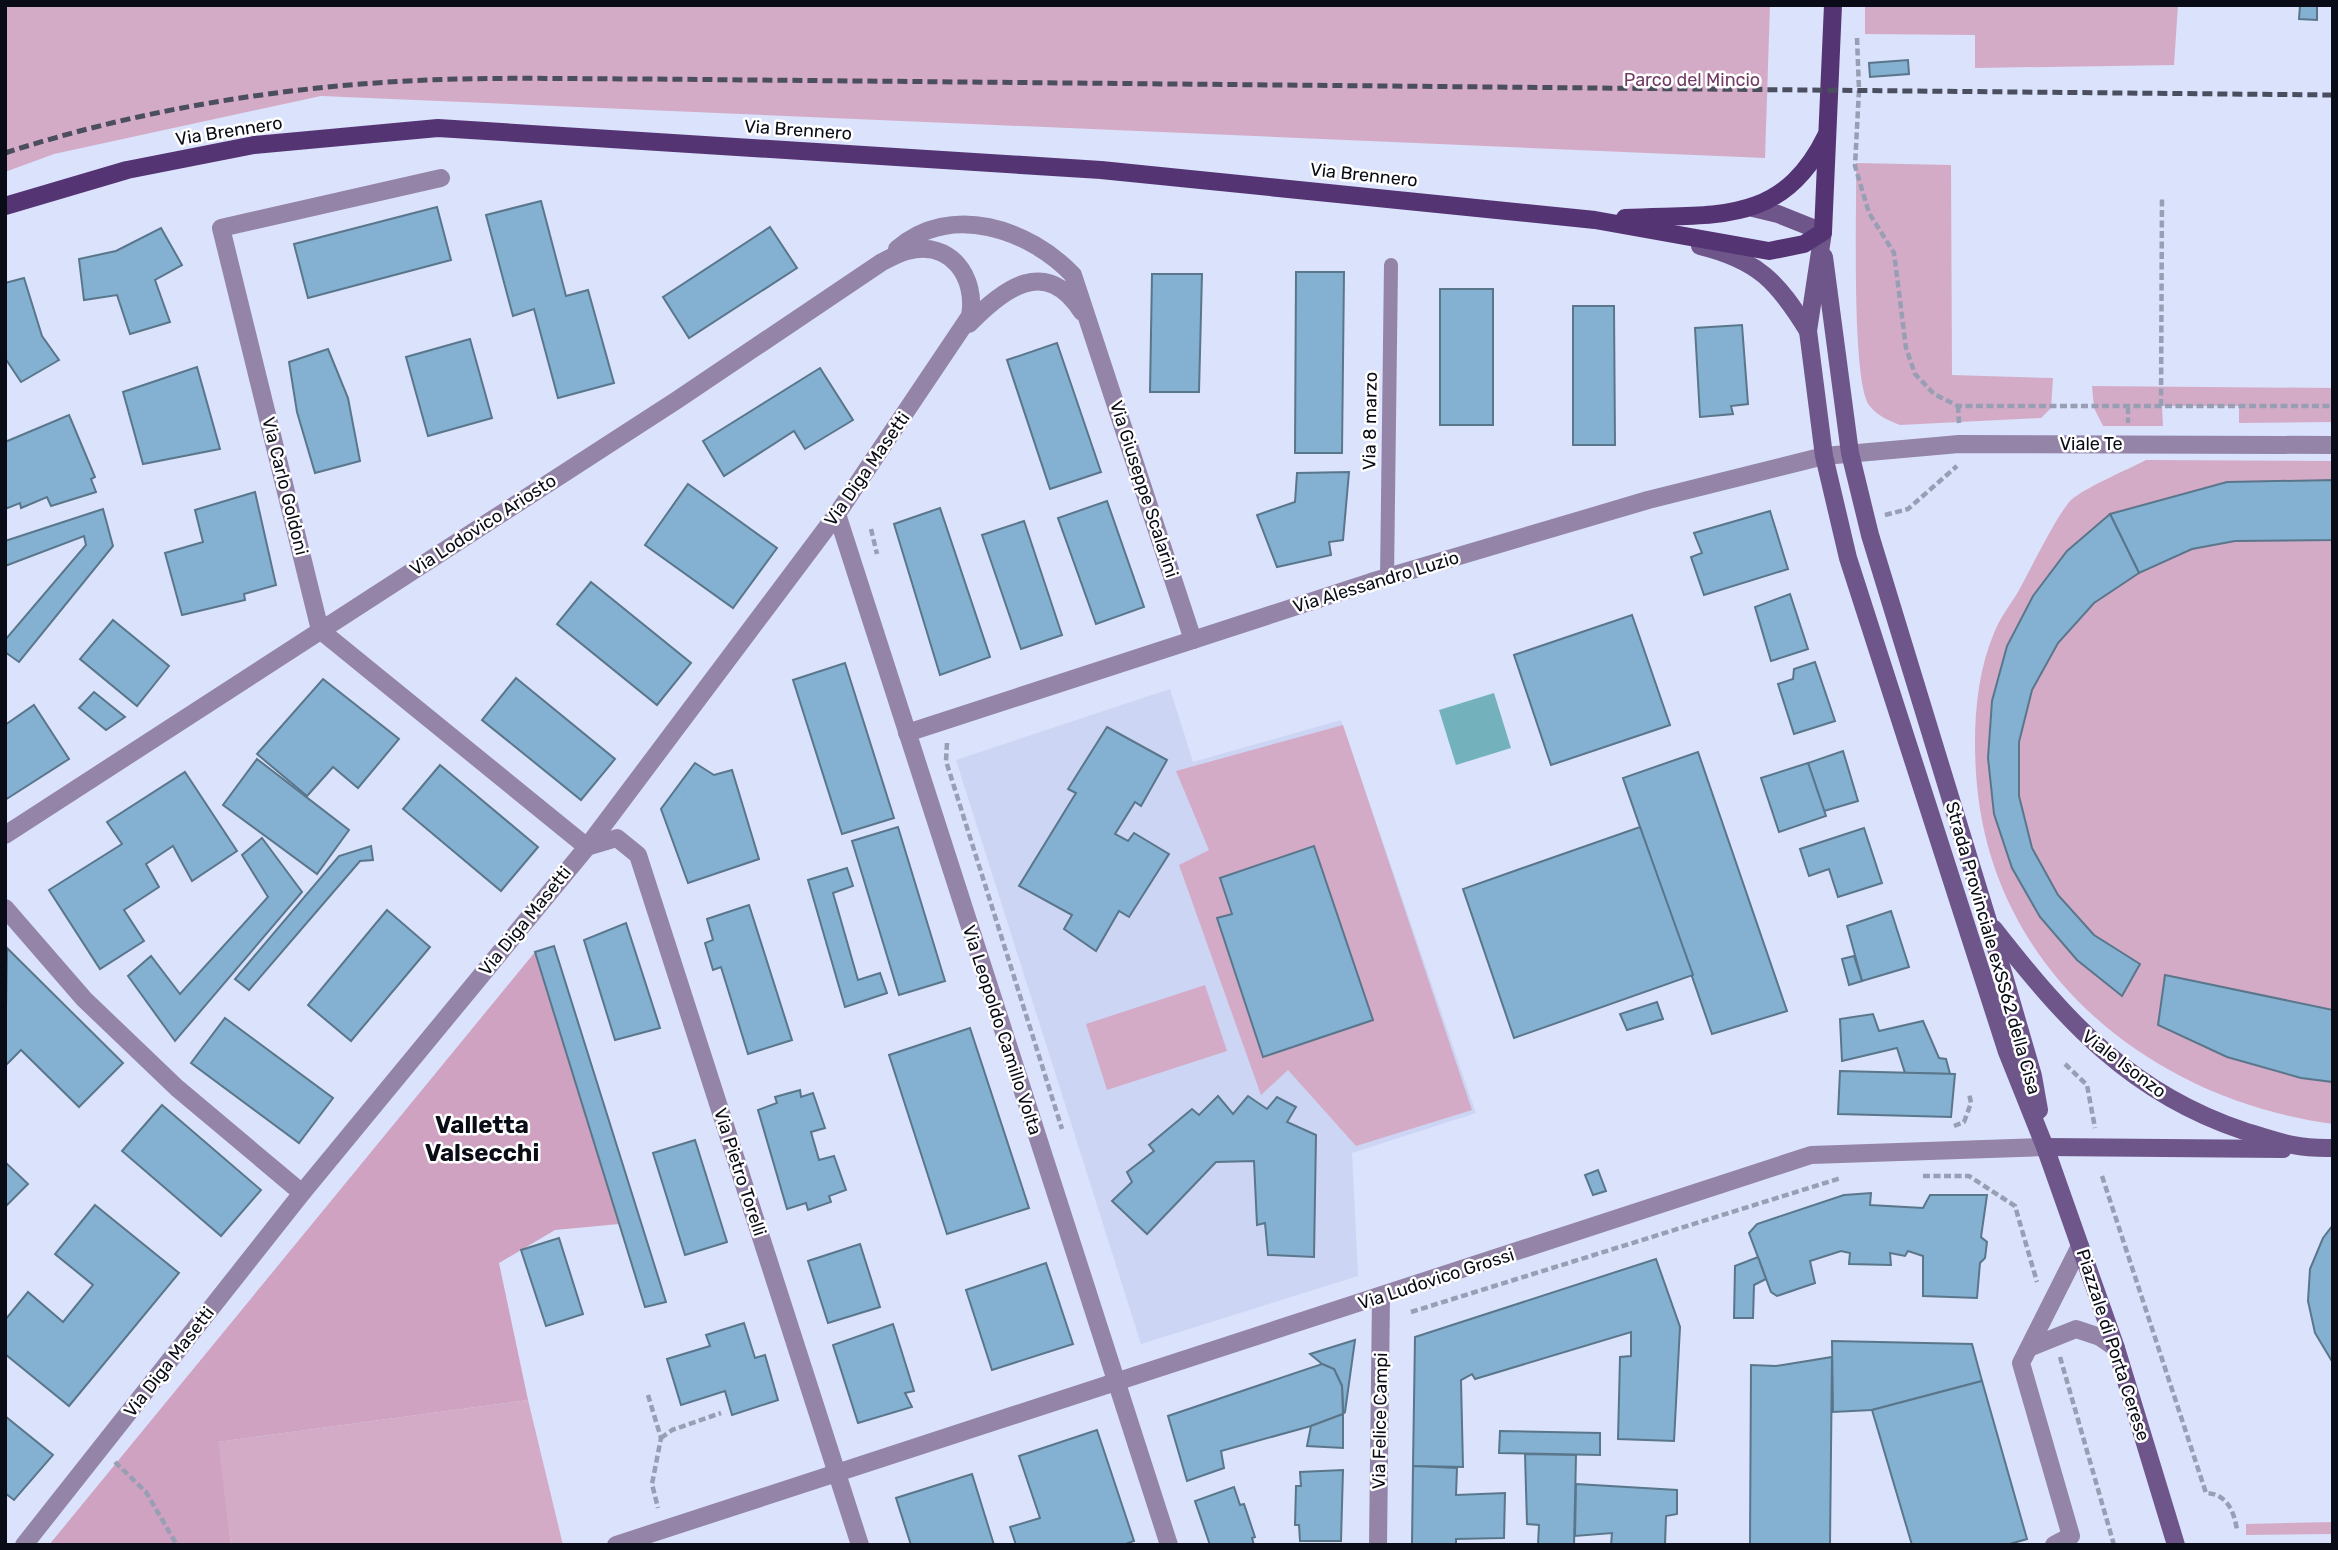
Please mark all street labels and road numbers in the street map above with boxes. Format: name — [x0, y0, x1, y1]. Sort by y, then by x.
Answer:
street label: Via Brennero — [174, 112, 284, 150]
street label: Via Brennero — [743, 115, 853, 145]
street label: Via Brennero — [1309, 158, 1419, 192]
street label: Via 8 marzo — [1358, 372, 1382, 470]
street label: Via Giuseppe Scalarini — [1105, 398, 1183, 580]
street label: Via Diga Masetti — [820, 408, 914, 530]
street label: Via Carlo Goldoni — [257, 415, 313, 557]
street label: Viale Te — [2059, 433, 2123, 455]
street label: Via Lodovico Ariosto — [406, 469, 560, 581]
street label: Via Alessandro Luzio — [1290, 546, 1462, 618]
street label: Strada Provinciale exSS62 della Cisa — [1941, 799, 2045, 1097]
street label: Via Diga Masetti — [474, 862, 576, 980]
street label: Via Leopoldo Camillo Volta — [958, 922, 1046, 1138]
street label: Viale Isonzo — [2078, 1025, 2170, 1103]
street label: Via Pietro Torelli — [709, 1105, 771, 1239]
street label: Via Ludovico Grossi — [1355, 1243, 1517, 1315]
street label: Piazzale di Porta Cerese — [2072, 1246, 2154, 1444]
street label: Via Diga Masetti — [119, 1302, 219, 1422]
street label: Via Felice Campi — [1368, 1352, 1392, 1490]

